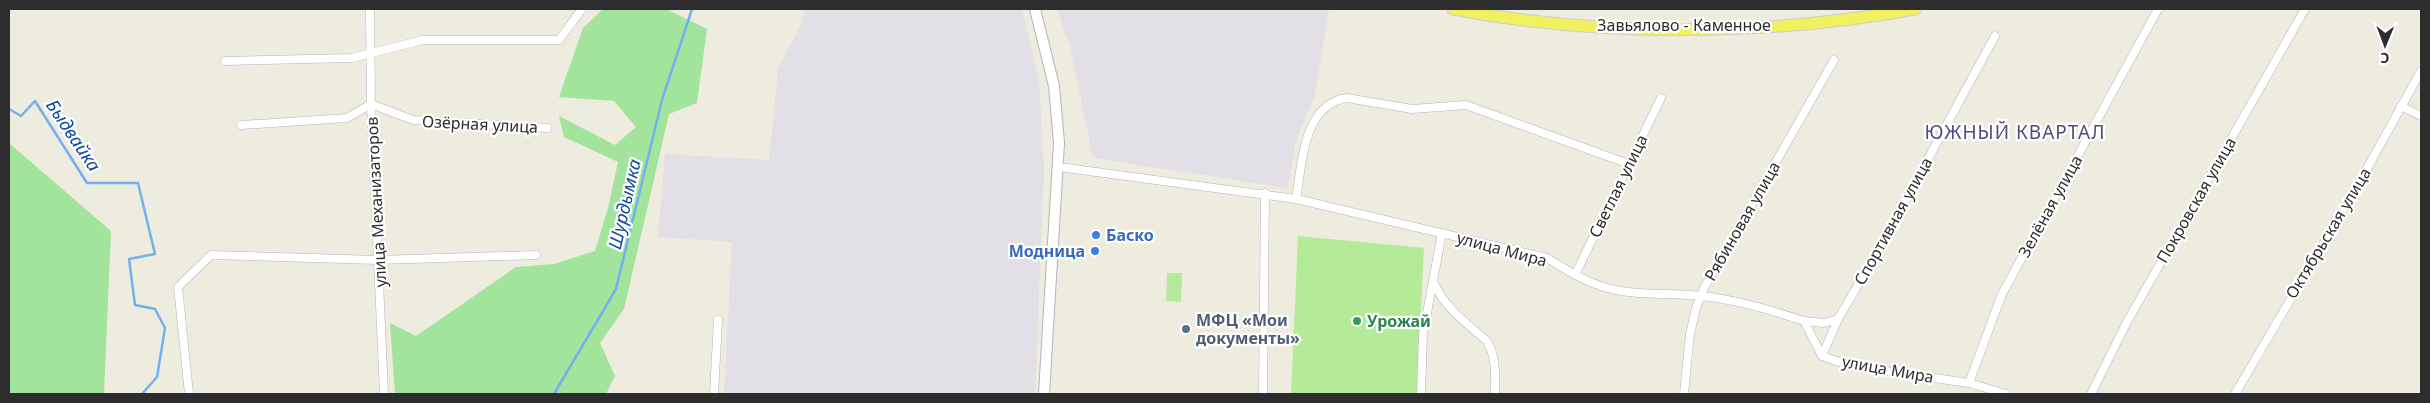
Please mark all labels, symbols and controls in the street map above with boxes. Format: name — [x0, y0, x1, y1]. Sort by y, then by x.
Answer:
street label: Завьялово - Каменное — [1597, 14, 1771, 36]
north arrow — [2360, 20, 2410, 70]
text: С — [2380, 49, 2389, 68]
water label: Быдвайка — [41, 94, 107, 176]
street label: Озёрная улица — [421, 110, 539, 138]
street label: улица Механизаторов — [361, 116, 391, 288]
district label: ЮЖНЫЙ КВАРТАЛ — [1925, 119, 2105, 145]
street label: Светлая улица — [1584, 131, 1652, 241]
street label: Покровская улица — [2151, 133, 2241, 267]
street label: Зелёная улица — [2013, 151, 2087, 261]
street label: Спортивная улица — [1849, 153, 1937, 289]
water label: Шурдымка — [602, 157, 646, 251]
street label: Рябиновая улица — [1699, 157, 1785, 285]
street label: Октябрьская улица — [2280, 163, 2376, 303]
place label: Баско — [1106, 224, 1154, 246]
street label: улица Мира — [1454, 226, 1550, 272]
marker: Баско — [1090, 229, 1102, 241]
place label: Модница — [1009, 240, 1085, 262]
marker: Модница — [1089, 245, 1101, 257]
place label: МФЦ «Мои документы» — [1196, 309, 1300, 349]
place label: Урожай — [1367, 310, 1431, 332]
marker: Урожай — [1351, 315, 1363, 327]
marker: МФЦ «Мои документы» — [1180, 323, 1192, 335]
street label: улица Мира — [1840, 350, 1936, 388]

